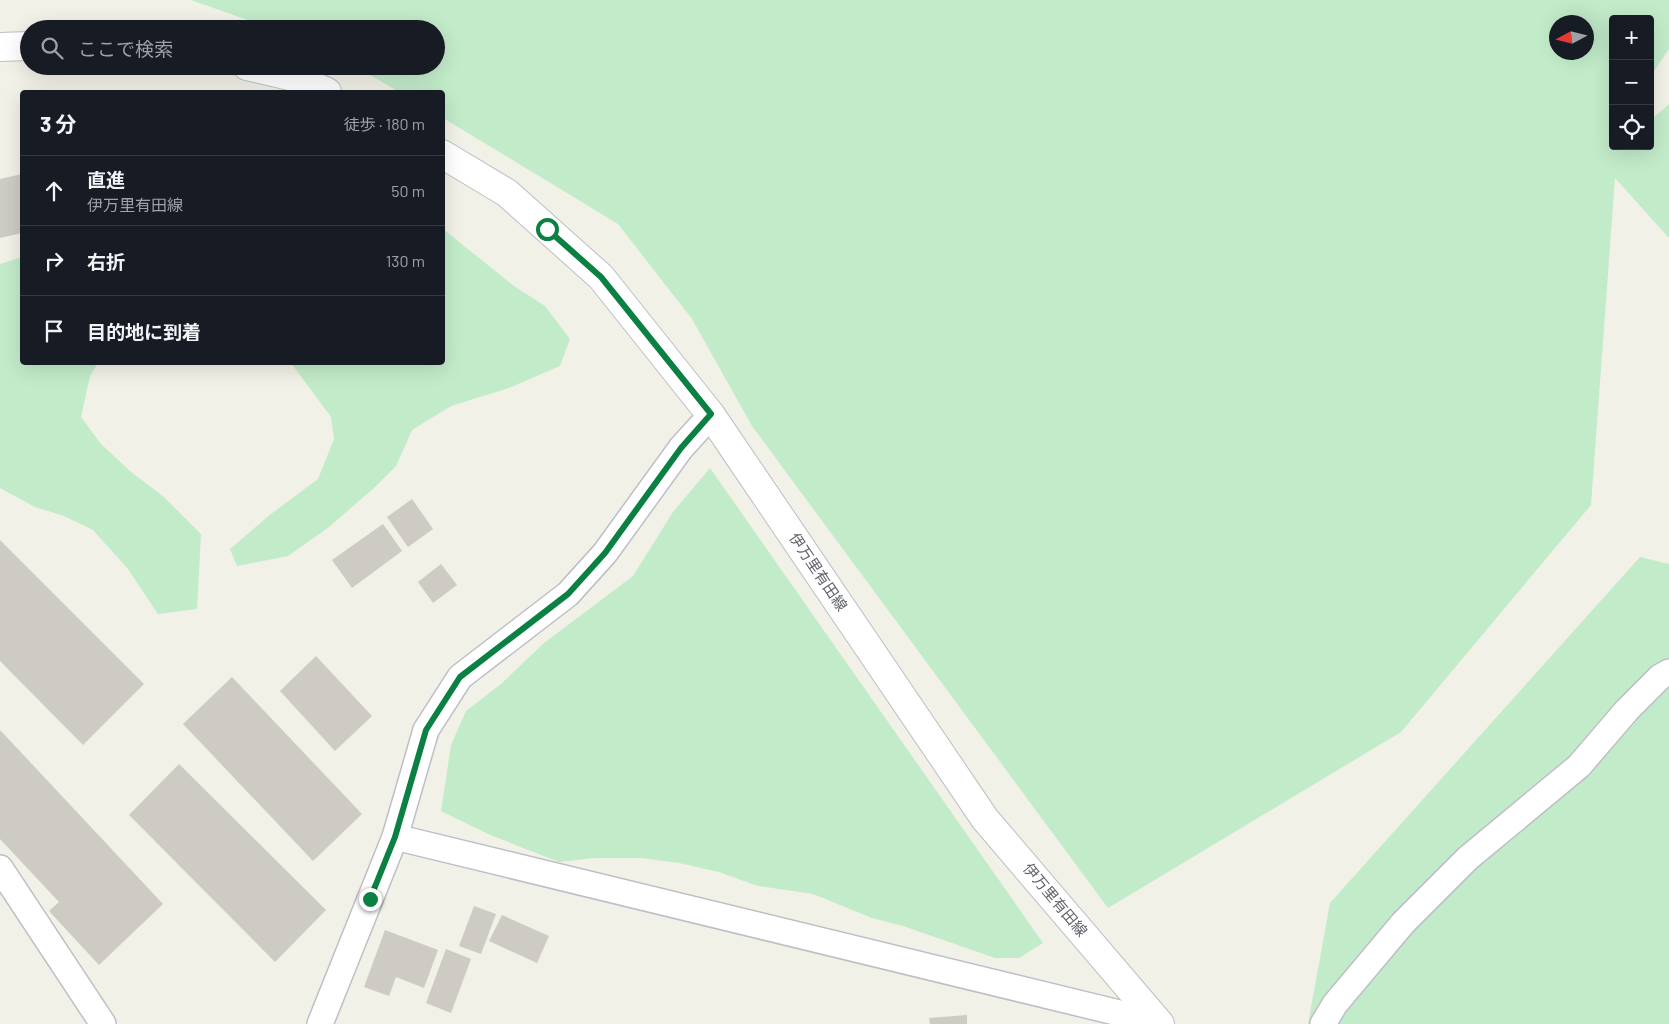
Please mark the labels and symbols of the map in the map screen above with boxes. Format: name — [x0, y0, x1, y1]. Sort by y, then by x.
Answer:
north arrow — [1549, 15, 1594, 60]
route start — [536, 218, 559, 241]
street label: 伊万里有田線 — [786, 529, 851, 614]
street label: 伊万里有田線 — [1020, 859, 1092, 940]
route end — [359, 888, 382, 911]

